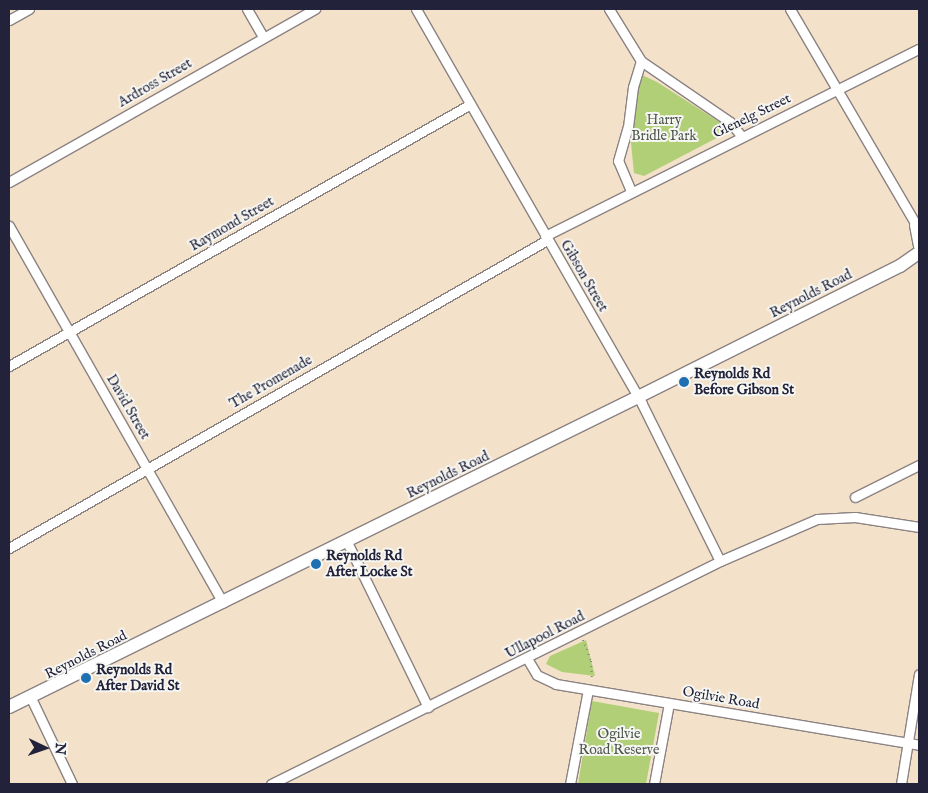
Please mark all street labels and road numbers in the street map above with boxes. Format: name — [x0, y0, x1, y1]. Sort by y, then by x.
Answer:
street label: Ardross Street — [115, 55, 195, 111]
street label: Glenelg Street — [710, 90, 794, 142]
street label: Raymond Street — [187, 193, 277, 255]
street label: Gibson Street — [557, 237, 611, 315]
street label: Reynolds Road — [767, 266, 855, 322]
street label: The Promenade — [227, 352, 315, 412]
street label: David Street — [103, 371, 153, 443]
street label: Reynolds Road — [404, 448, 492, 502]
street label: Ullapool Road — [503, 608, 587, 662]
street label: Reynolds Road — [42, 627, 130, 683]
street label: Ogilvie Road — [681, 683, 761, 713]

